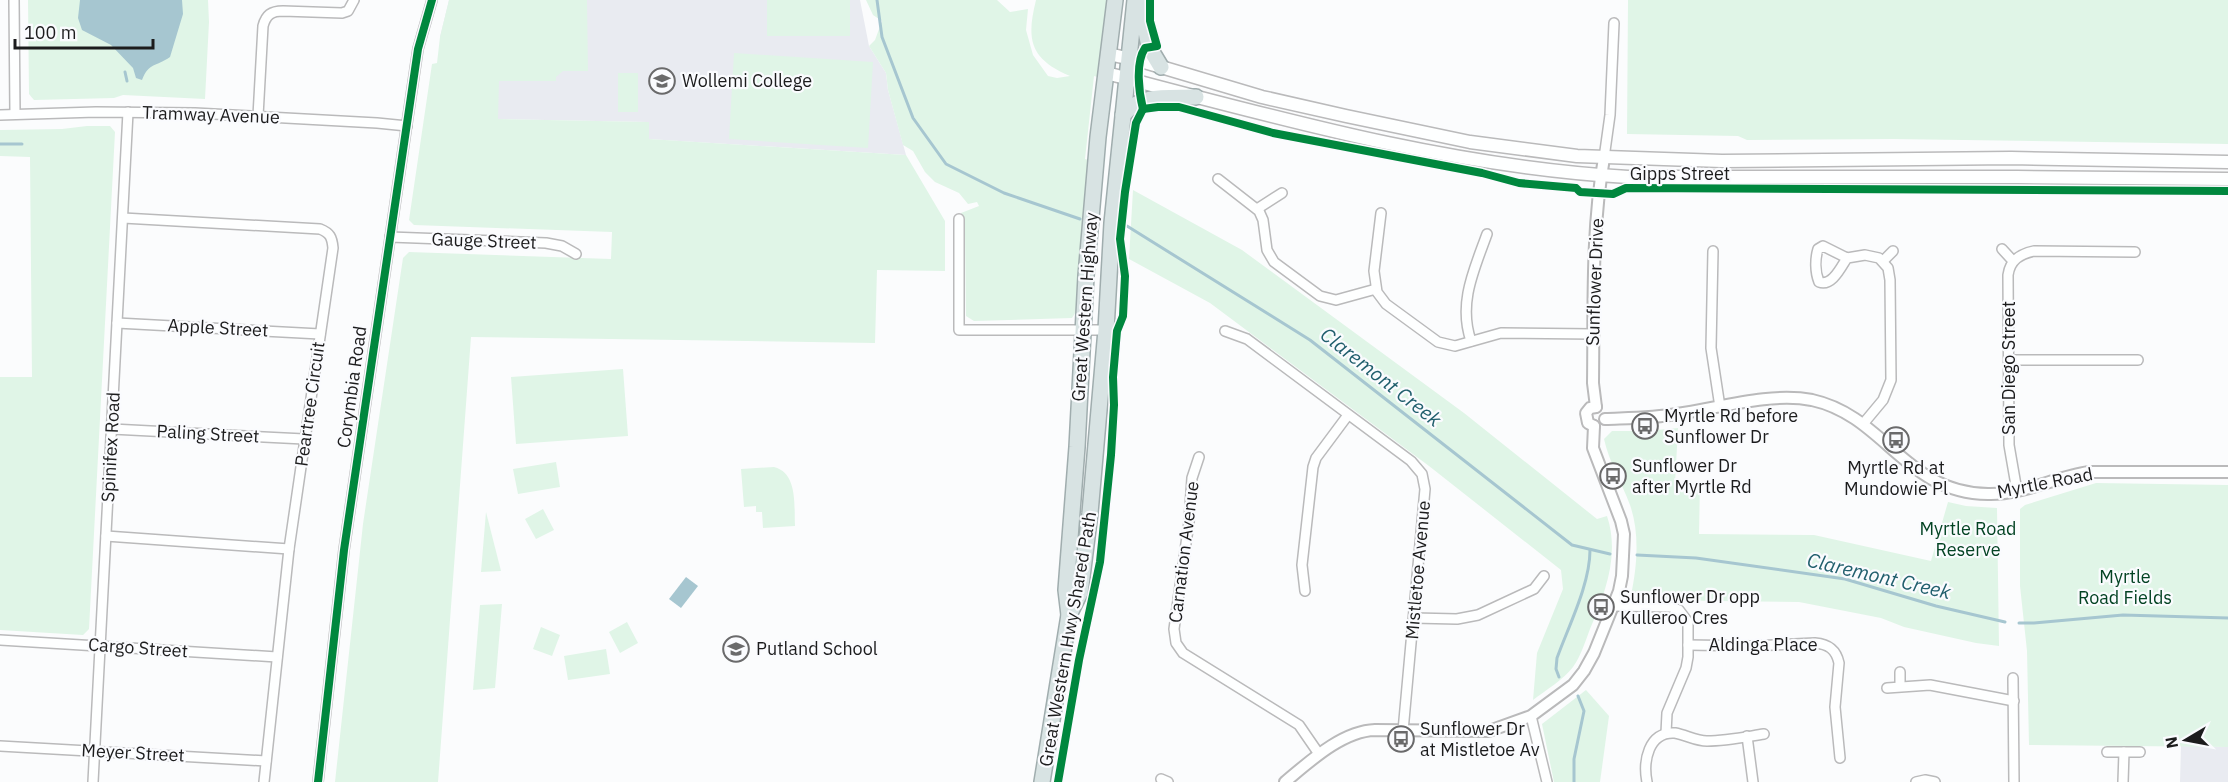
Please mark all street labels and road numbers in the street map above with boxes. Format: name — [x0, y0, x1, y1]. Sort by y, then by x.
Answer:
street label: Tramway Avenue — [142, 101, 280, 128]
street label: Gipps Street — [1630, 162, 1730, 185]
street label: Great Western Highway — [1066, 212, 1103, 402]
street label: Sunflower Drive — [1581, 218, 1608, 346]
street label: Gauge Street — [431, 227, 537, 254]
street label: San Diego Street — [1997, 301, 2020, 435]
street label: Apple Street — [167, 313, 269, 342]
street label: Corymbia Road — [332, 324, 371, 449]
street label: Peartree Circuit — [289, 340, 330, 468]
street label: Spinifex Road — [96, 391, 125, 503]
street label: Paling Street — [156, 419, 260, 448]
street label: Myrtle Road — [1995, 462, 2095, 503]
street label: Carnation Avenue — [1163, 480, 1204, 624]
street label: Mistletoe Avenue — [1400, 499, 1435, 640]
street label: Great Western Hwy Shared Path — [1034, 510, 1101, 768]
street label: Cargo Street — [87, 633, 189, 662]
street label: Aldinga Place — [1708, 633, 1818, 656]
street label: Meyer Street — [81, 738, 185, 767]

